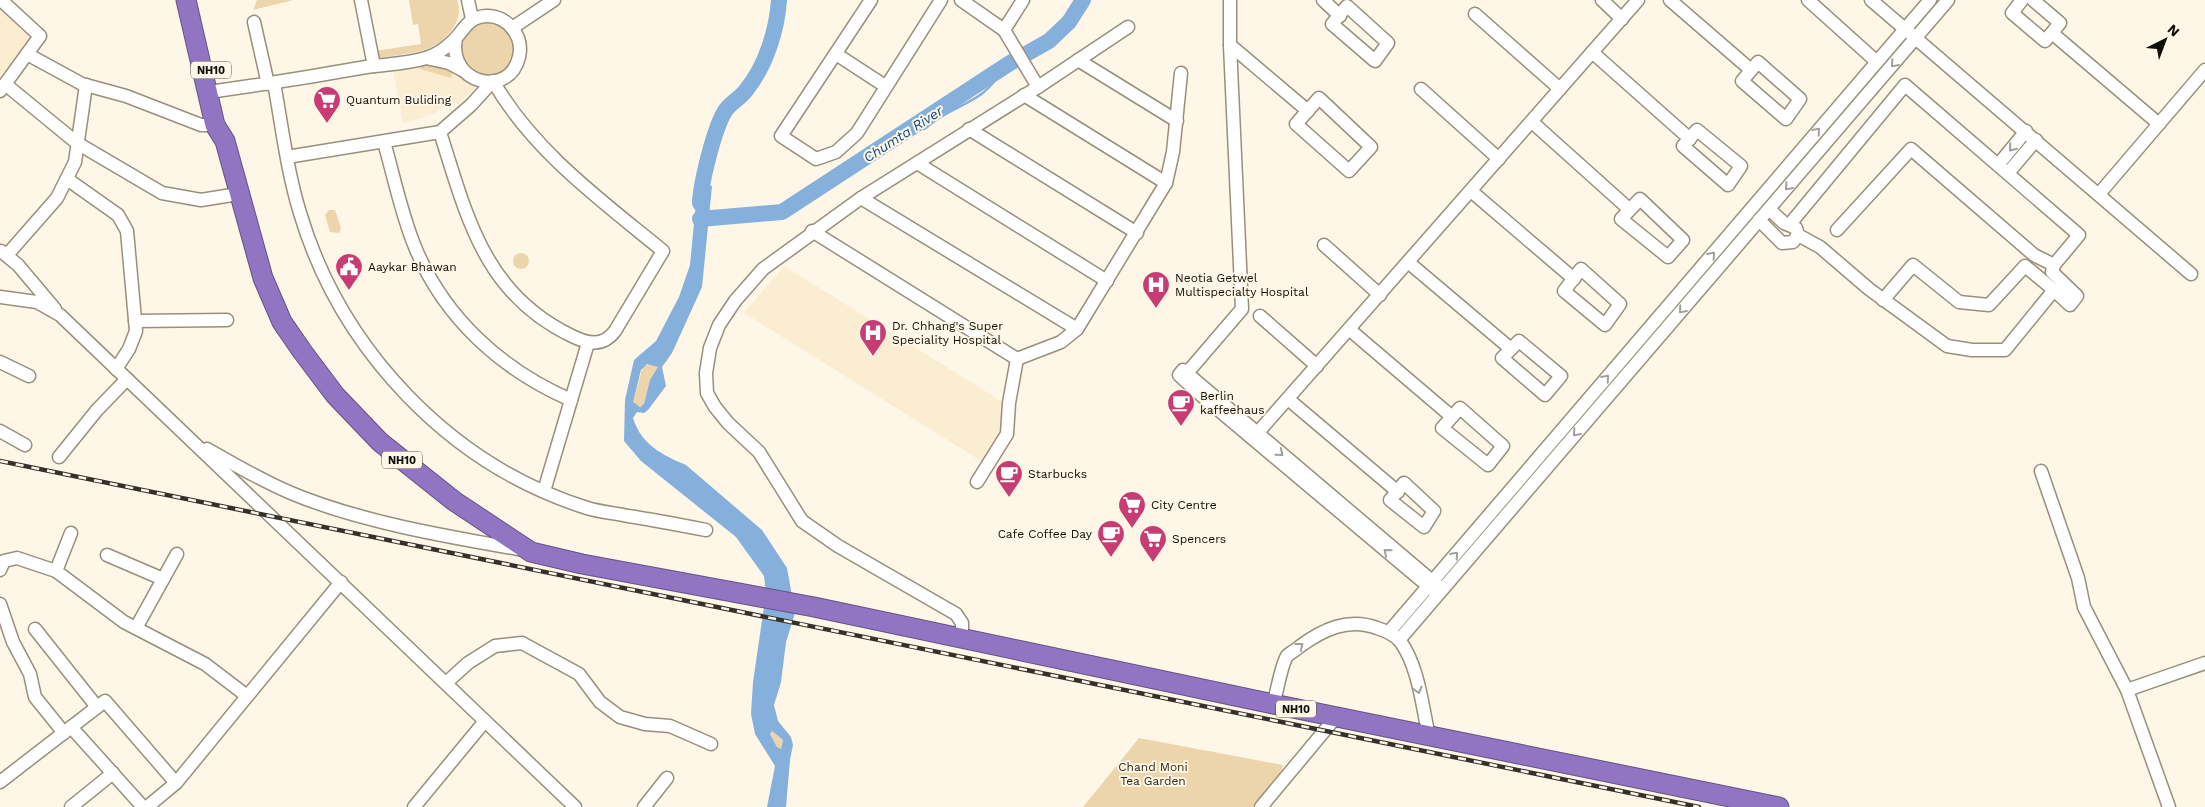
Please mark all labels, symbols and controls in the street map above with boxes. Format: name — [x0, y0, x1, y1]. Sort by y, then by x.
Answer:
north arrow — [2140, 15, 2190, 65]
text: N — [2164, 21, 2183, 40]
one-way arrow — [1891, 58, 1900, 67]
road number: NH10 — [191, 62, 231, 78]
supermarket icon: Quantum Buliding — [312, 85, 342, 124]
place label: Quantum Buliding — [346, 93, 452, 107]
water label: Chumta River — [860, 102, 946, 166]
one-way arrow — [1812, 128, 1821, 137]
one-way arrow — [2009, 142, 2017, 151]
one-way arrow — [1785, 181, 1794, 190]
one-way arrow — [1706, 251, 1715, 260]
public building icon: Aaykar Bhawan — [334, 252, 364, 291]
place label: Aaykar Bhawan — [368, 260, 457, 274]
hospital icon: Neotia Getwel Multispecialty Hospital — [1141, 270, 1171, 309]
place label: Neotia Getwel Multispecialty Hospital — [1175, 271, 1309, 299]
one-way arrow — [1679, 304, 1688, 313]
hospital icon: Dr. Chhang's Super Speciality Hospital — [858, 318, 888, 357]
place label: Dr. Chhang's Super Speciality Hospital — [892, 319, 1003, 347]
one-way arrow — [1600, 375, 1609, 384]
cafe icon: Berlin kaffeehaus — [1166, 388, 1196, 427]
place label: Berlin kaffeehaus — [1200, 389, 1264, 417]
one-way arrow — [1573, 428, 1582, 437]
one-way arrow — [1275, 447, 1284, 456]
road number: NH10 — [382, 452, 422, 468]
cafe icon: Starbucks — [994, 459, 1024, 498]
place label: Starbucks — [1028, 467, 1087, 481]
supermarket icon: City Centre — [1117, 490, 1147, 529]
place label: City Centre — [1151, 498, 1217, 512]
cafe icon: Cafe Coffee Day — [1096, 519, 1126, 558]
supermarket icon: Spencers — [1138, 524, 1168, 563]
place label: Cafe Coffee Day — [998, 527, 1093, 541]
place label: Spencers — [1172, 532, 1226, 546]
one-way arrow — [1384, 548, 1393, 557]
one-way arrow — [1449, 551, 1458, 560]
one-way arrow — [1294, 644, 1303, 652]
one-way arrow — [1412, 685, 1423, 694]
road number: NH10 — [1276, 701, 1316, 718]
park label: Chand Moni Tea Garden — [1118, 760, 1188, 788]

